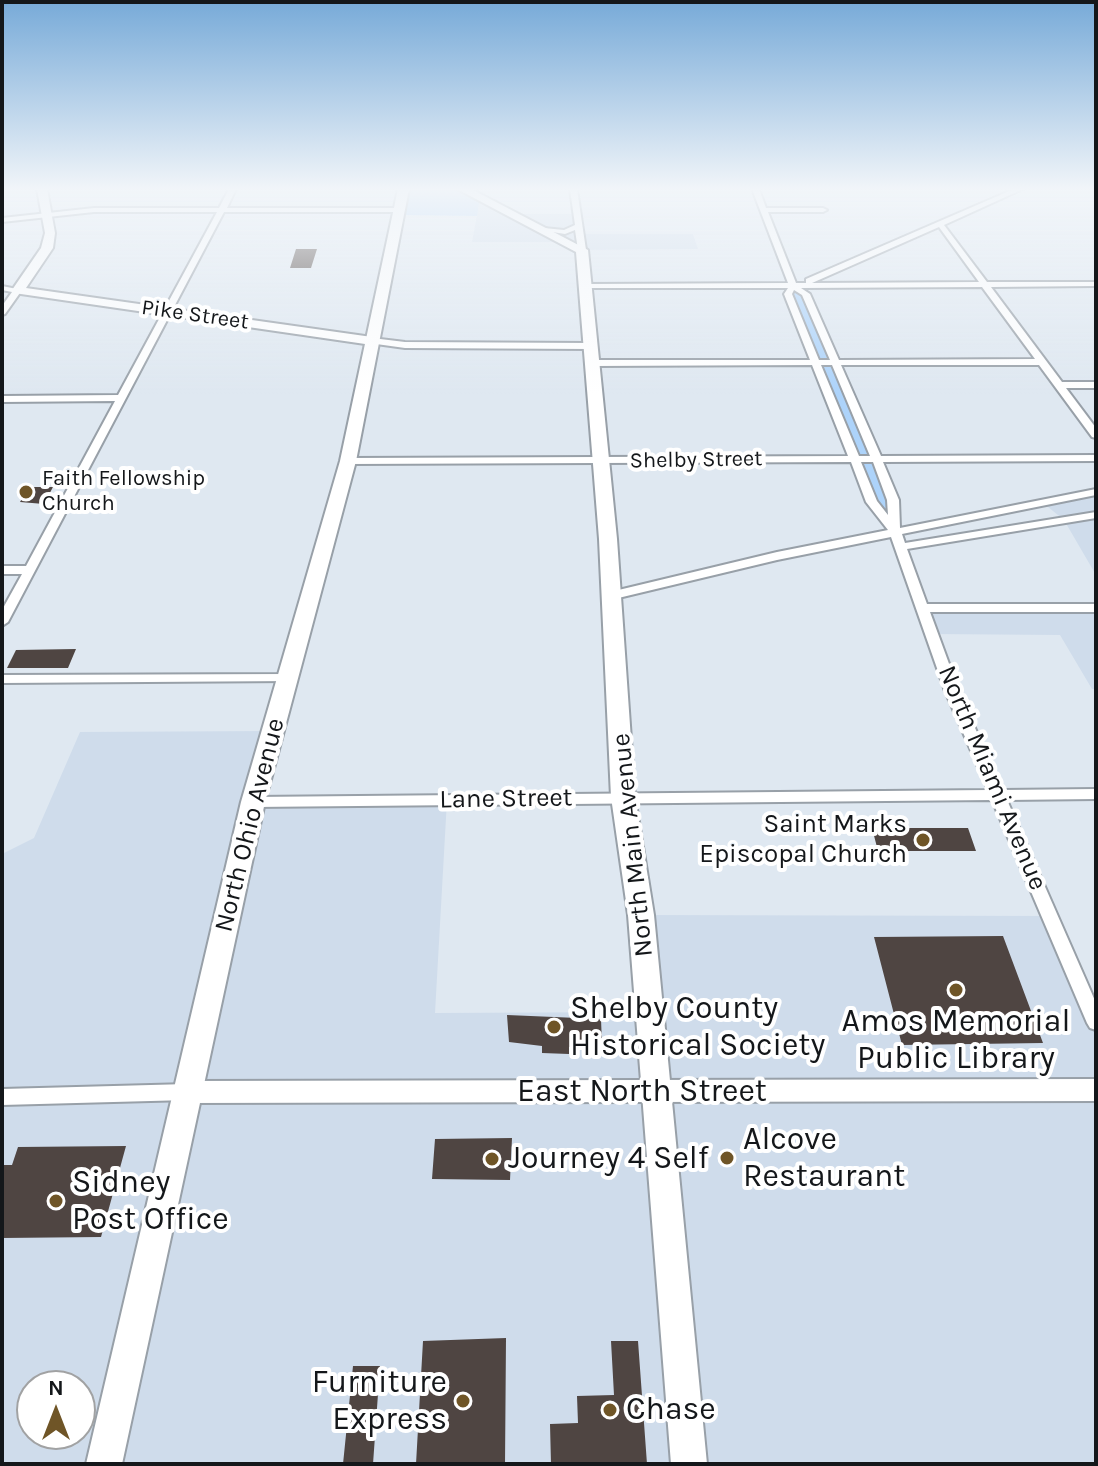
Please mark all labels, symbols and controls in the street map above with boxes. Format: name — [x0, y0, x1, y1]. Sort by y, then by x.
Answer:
street label: Pike Street — [140, 294, 250, 336]
street label: Shelby Street — [629, 446, 763, 474]
place label: Faith Fellowship Church — [42, 466, 205, 518]
marker: Faith Fellowship Church — [17, 483, 35, 501]
street label: North Miami Avenue — [931, 661, 1053, 895]
street label: North Ohio Avenue — [208, 715, 292, 935]
street label: North Main Avenue — [606, 732, 660, 958]
street label: Lane Street — [439, 782, 573, 816]
place label: Saint Marks Episcopal Church — [699, 809, 907, 870]
marker: Saint Marks Episcopal Church — [914, 831, 932, 849]
marker: Amos Memorial Public Library — [947, 981, 965, 999]
place label: Shelby County Historical Society — [570, 990, 825, 1065]
place label: Amos Memorial Public Library — [842, 1003, 1070, 1078]
marker: Shelby County Historical Society — [545, 1018, 563, 1036]
street label: East North Street — [517, 1073, 767, 1111]
place label: Alcove Restaurant — [743, 1121, 905, 1196]
place label: Journey 4 Self — [508, 1140, 709, 1178]
marker: Alcove Restaurant — [718, 1149, 736, 1167]
marker: Journey 4 Self — [483, 1150, 501, 1168]
place label: Sidney Post Office — [72, 1164, 229, 1239]
marker: Sidney Post Office — [47, 1192, 65, 1210]
place label: Furniture Express — [312, 1364, 447, 1439]
north arrow — [16, 1370, 96, 1450]
text: N — [48, 1375, 64, 1401]
place label: Chase — [626, 1391, 716, 1429]
marker: Furniture Express — [454, 1392, 472, 1410]
marker: Chase — [601, 1401, 619, 1419]

